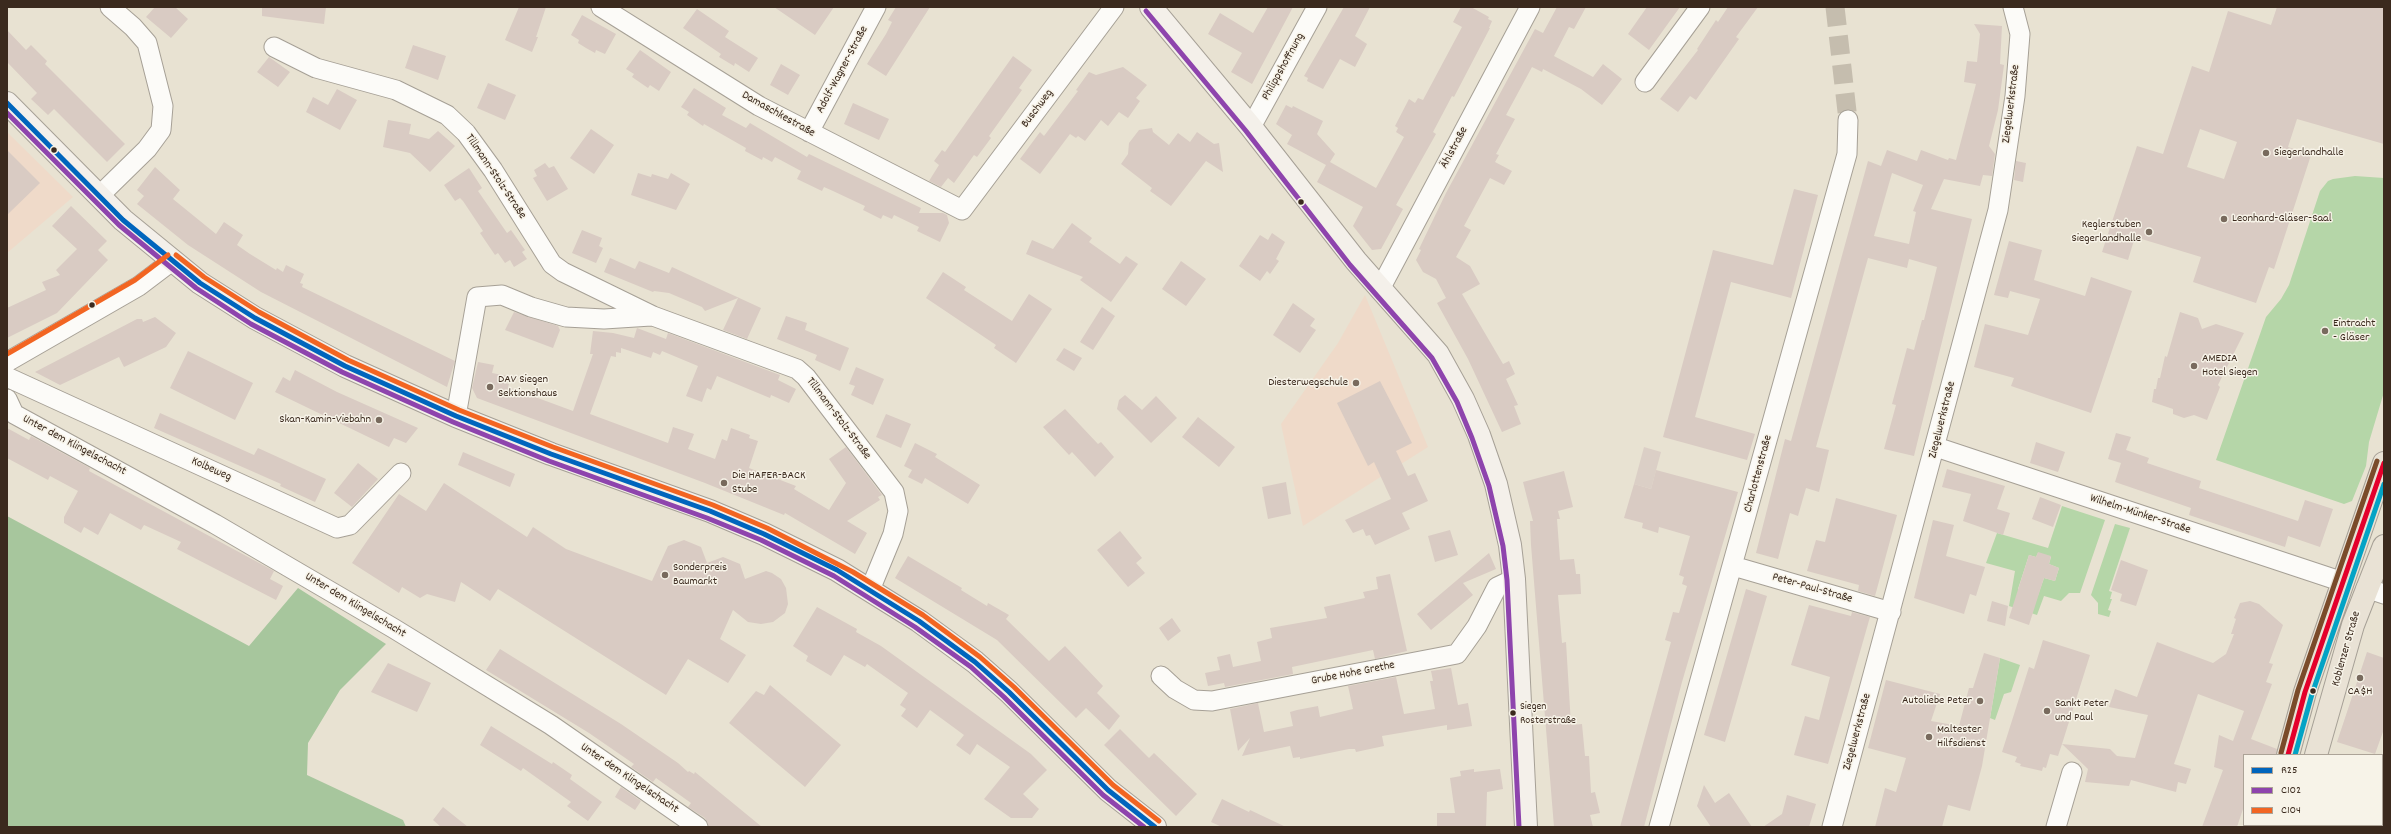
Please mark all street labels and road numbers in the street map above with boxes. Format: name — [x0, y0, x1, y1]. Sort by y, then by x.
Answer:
street label: Adolf-Wagner-Straße — [814, 24, 872, 116]
street label: Philippshoffnung — [1260, 31, 1308, 103]
street label: Ziegelwerkstraße — [2000, 64, 2024, 144]
street label: Buschweg — [1019, 87, 1057, 131]
street label: Damaschkestraße — [739, 89, 817, 141]
street label: Ählstraße — [1438, 125, 1472, 171]
street label: Tillmann-Stolz-Straße — [461, 132, 529, 222]
street label: Tillmann-Stolz-Straße — [802, 375, 874, 463]
street label: Ziegelwerkstraße — [1926, 380, 1960, 460]
street label: Unter dem Klingelschacht — [20, 413, 128, 479]
street label: Charlottenstraße — [1742, 434, 1776, 514]
street label: Kolbeweg — [189, 455, 233, 485]
street label: Wilhelm-Münker-Straße — [2088, 492, 2192, 538]
street label: Unter dem Klingelschacht — [302, 570, 408, 642]
street label: Peter-Paul-Straße — [1770, 571, 1854, 607]
street label: Koblenzer Straße — [2329, 610, 2365, 688]
street label: Grube Hohe Grethe — [1310, 659, 1396, 689]
street label: Ziegelwerkstraße — [1841, 692, 1875, 772]
street label: Unter dem Klingelschacht — [577, 741, 681, 817]

